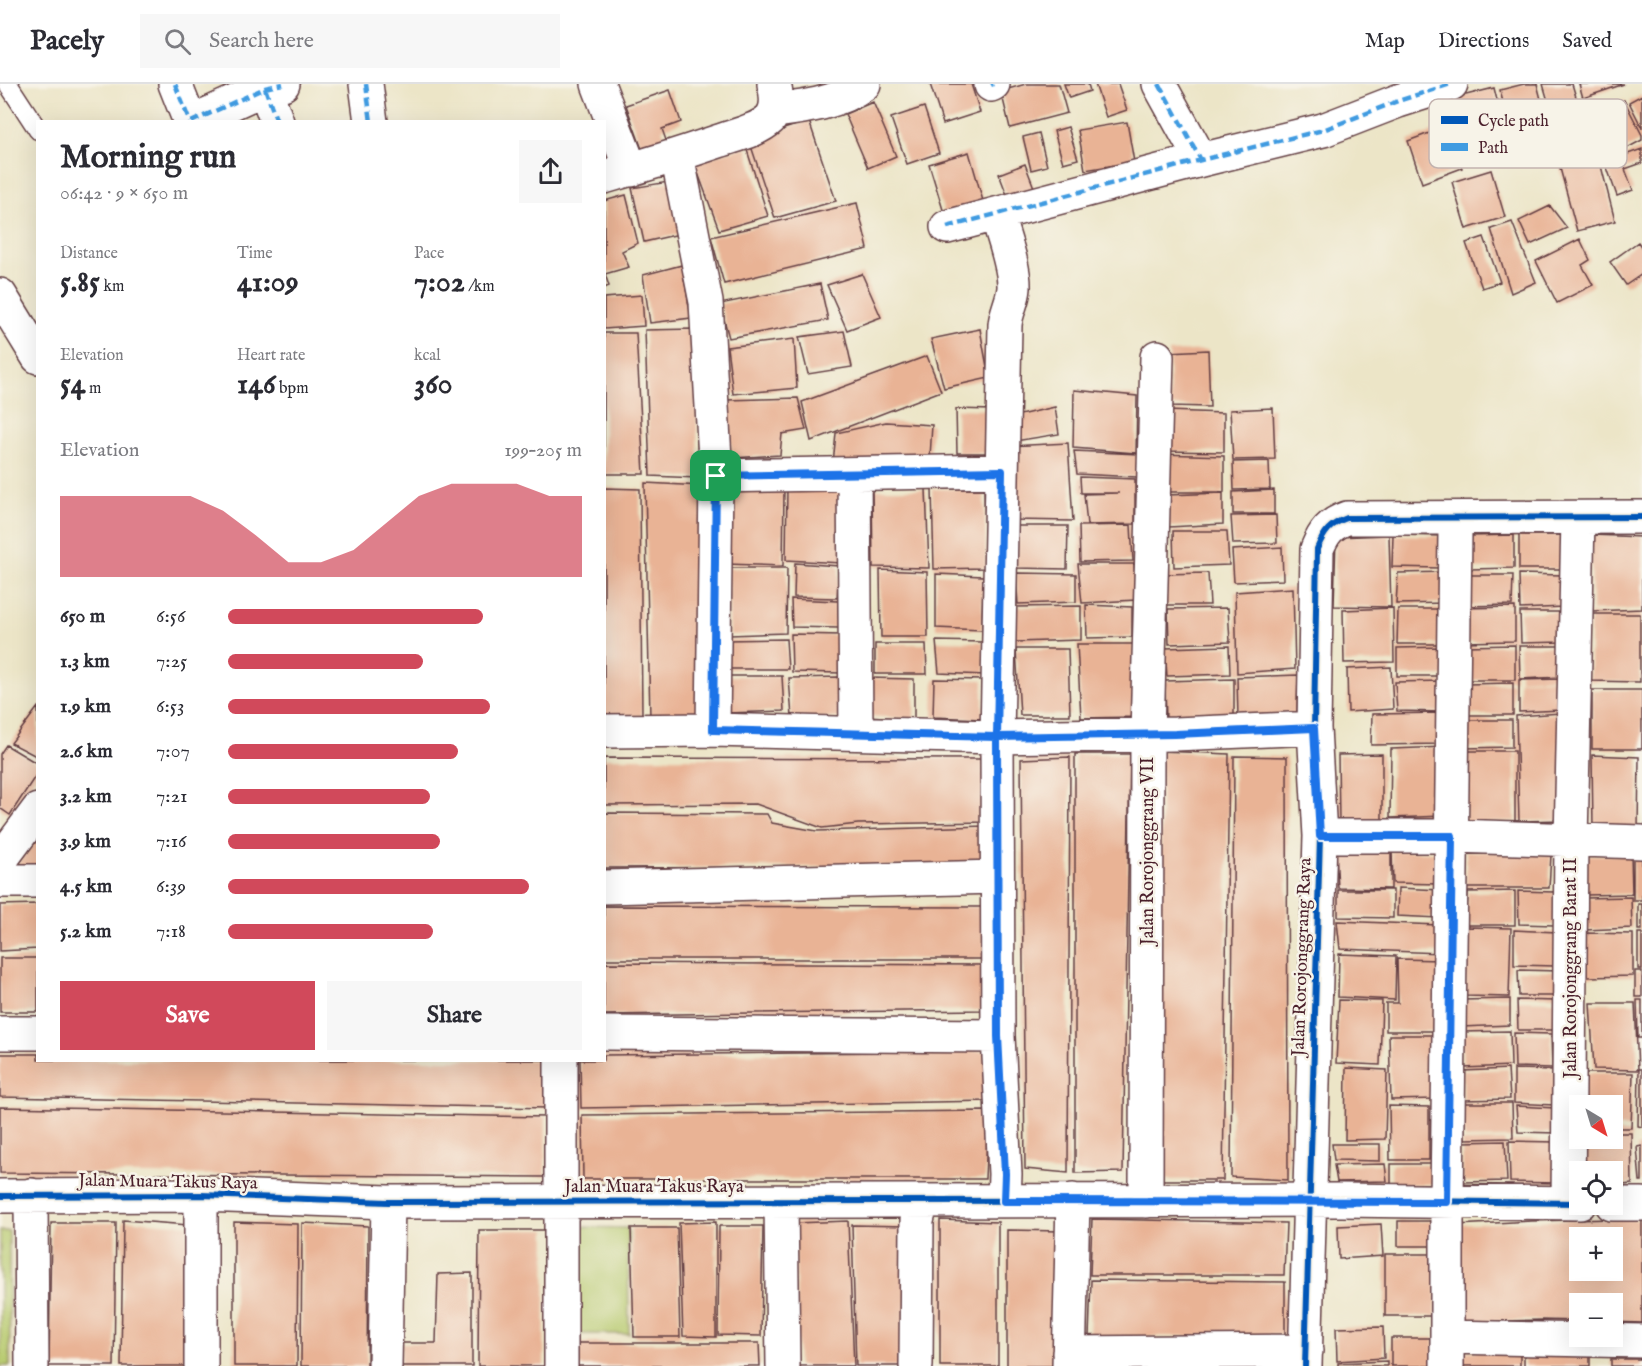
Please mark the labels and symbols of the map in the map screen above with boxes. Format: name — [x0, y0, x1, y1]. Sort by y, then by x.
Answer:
legend — [1429, 99, 1627, 168]
text: Cycle path — [1478, 112, 1549, 132]
text: Path — [1478, 139, 1509, 159]
pin — [690, 450, 741, 501]
street label: Jalan Rorojonggrang VII — [1137, 757, 1160, 947]
street label: Jalan Rorojonggrang Raya — [1287, 857, 1317, 1059]
street label: Jalan Rorojonggrang Barat II — [1560, 857, 1583, 1080]
north arrow — [1569, 1095, 1623, 1149]
street label: Jalan Muara Takus Raya — [76, 1169, 258, 1196]
street label: Jalan Muara Takus Raya — [562, 1176, 744, 1199]

